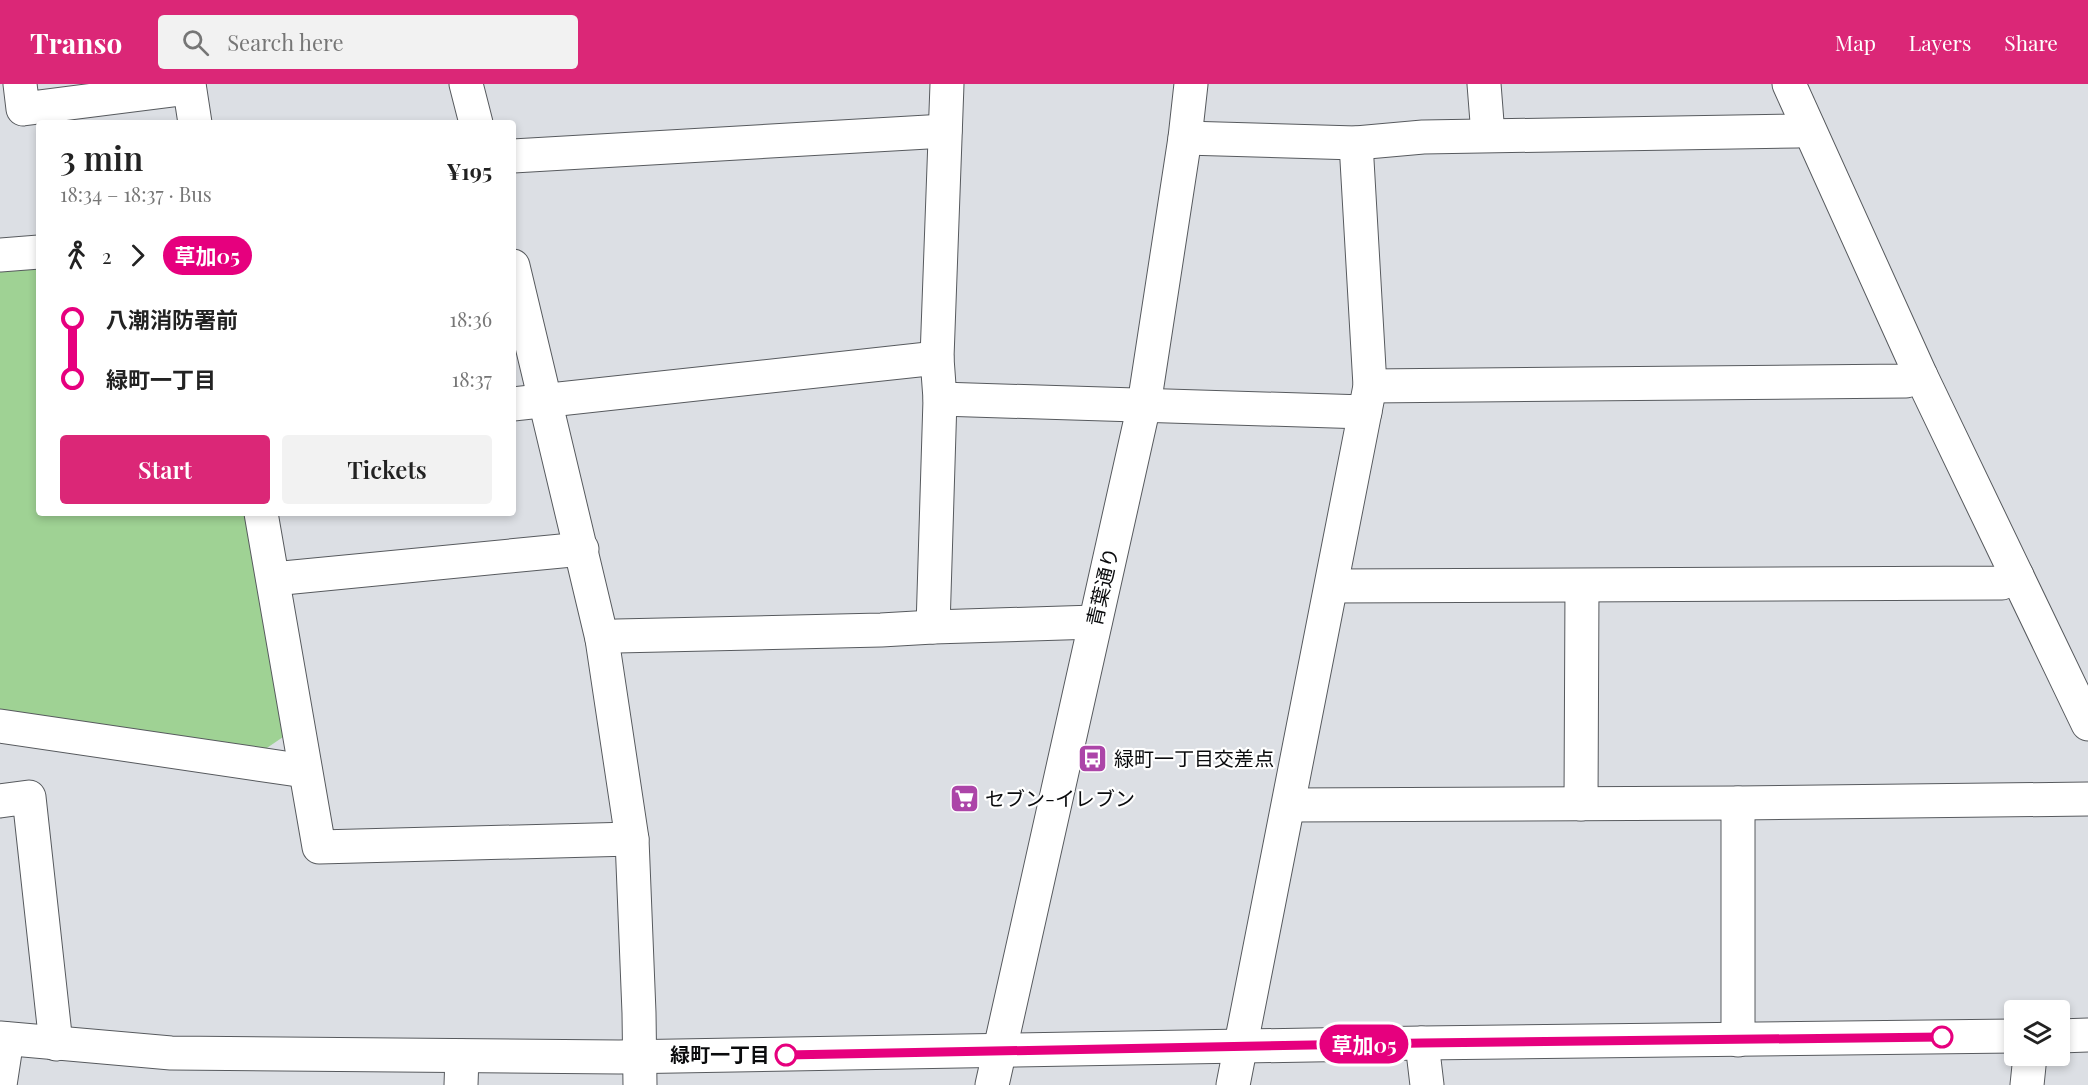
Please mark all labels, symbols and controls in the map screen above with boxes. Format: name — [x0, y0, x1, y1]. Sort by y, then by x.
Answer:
search box — [158, 15, 578, 69]
text: Transo — [30, 24, 122, 61]
icon: search — [179, 26, 212, 59]
text: Search here — [227, 27, 344, 57]
text: Map — [1835, 28, 1876, 56]
text: Layers — [1909, 28, 1971, 56]
text: Share — [2004, 28, 2058, 56]
text: 3 min — [60, 135, 143, 179]
text: ¥195 — [446, 156, 492, 186]
text: 18:34 – 18:37 · Bus — [60, 180, 212, 207]
icon: walk — [60, 239, 93, 272]
icon: forward — [121, 239, 154, 272]
text: 草加05 — [175, 241, 240, 269]
text: 2 — [102, 242, 112, 269]
text: 八潮消防署前 — [106, 304, 238, 334]
text: 18:36 — [450, 305, 492, 332]
text: 緑町一丁目 — [106, 364, 216, 394]
text: 18:37 — [452, 365, 492, 392]
button: Start — [60, 435, 270, 504]
button: Tickets — [282, 435, 492, 504]
street label: 青葉通り — [1079, 545, 1124, 629]
bus stop icon: 緑町一丁目交差点 — [1077, 743, 1109, 775]
place label: 緑町一丁目交差点 — [1114, 744, 1274, 771]
supermarket icon: セブン-イレブン — [948, 783, 980, 815]
place label: セブン-イレブン — [985, 784, 1135, 811]
map controls — [2004, 1000, 2070, 1066]
button: layers — [2004, 1000, 2070, 1066]
line badge: 草加05 — [1322, 1024, 1406, 1064]
unlabelled marker — [1931, 1026, 1953, 1048]
text: 草加05 — [1331, 1030, 1397, 1058]
place label: 緑町一丁目 — [670, 1040, 770, 1067]
marker: 緑町一丁目 — [775, 1044, 797, 1066]

